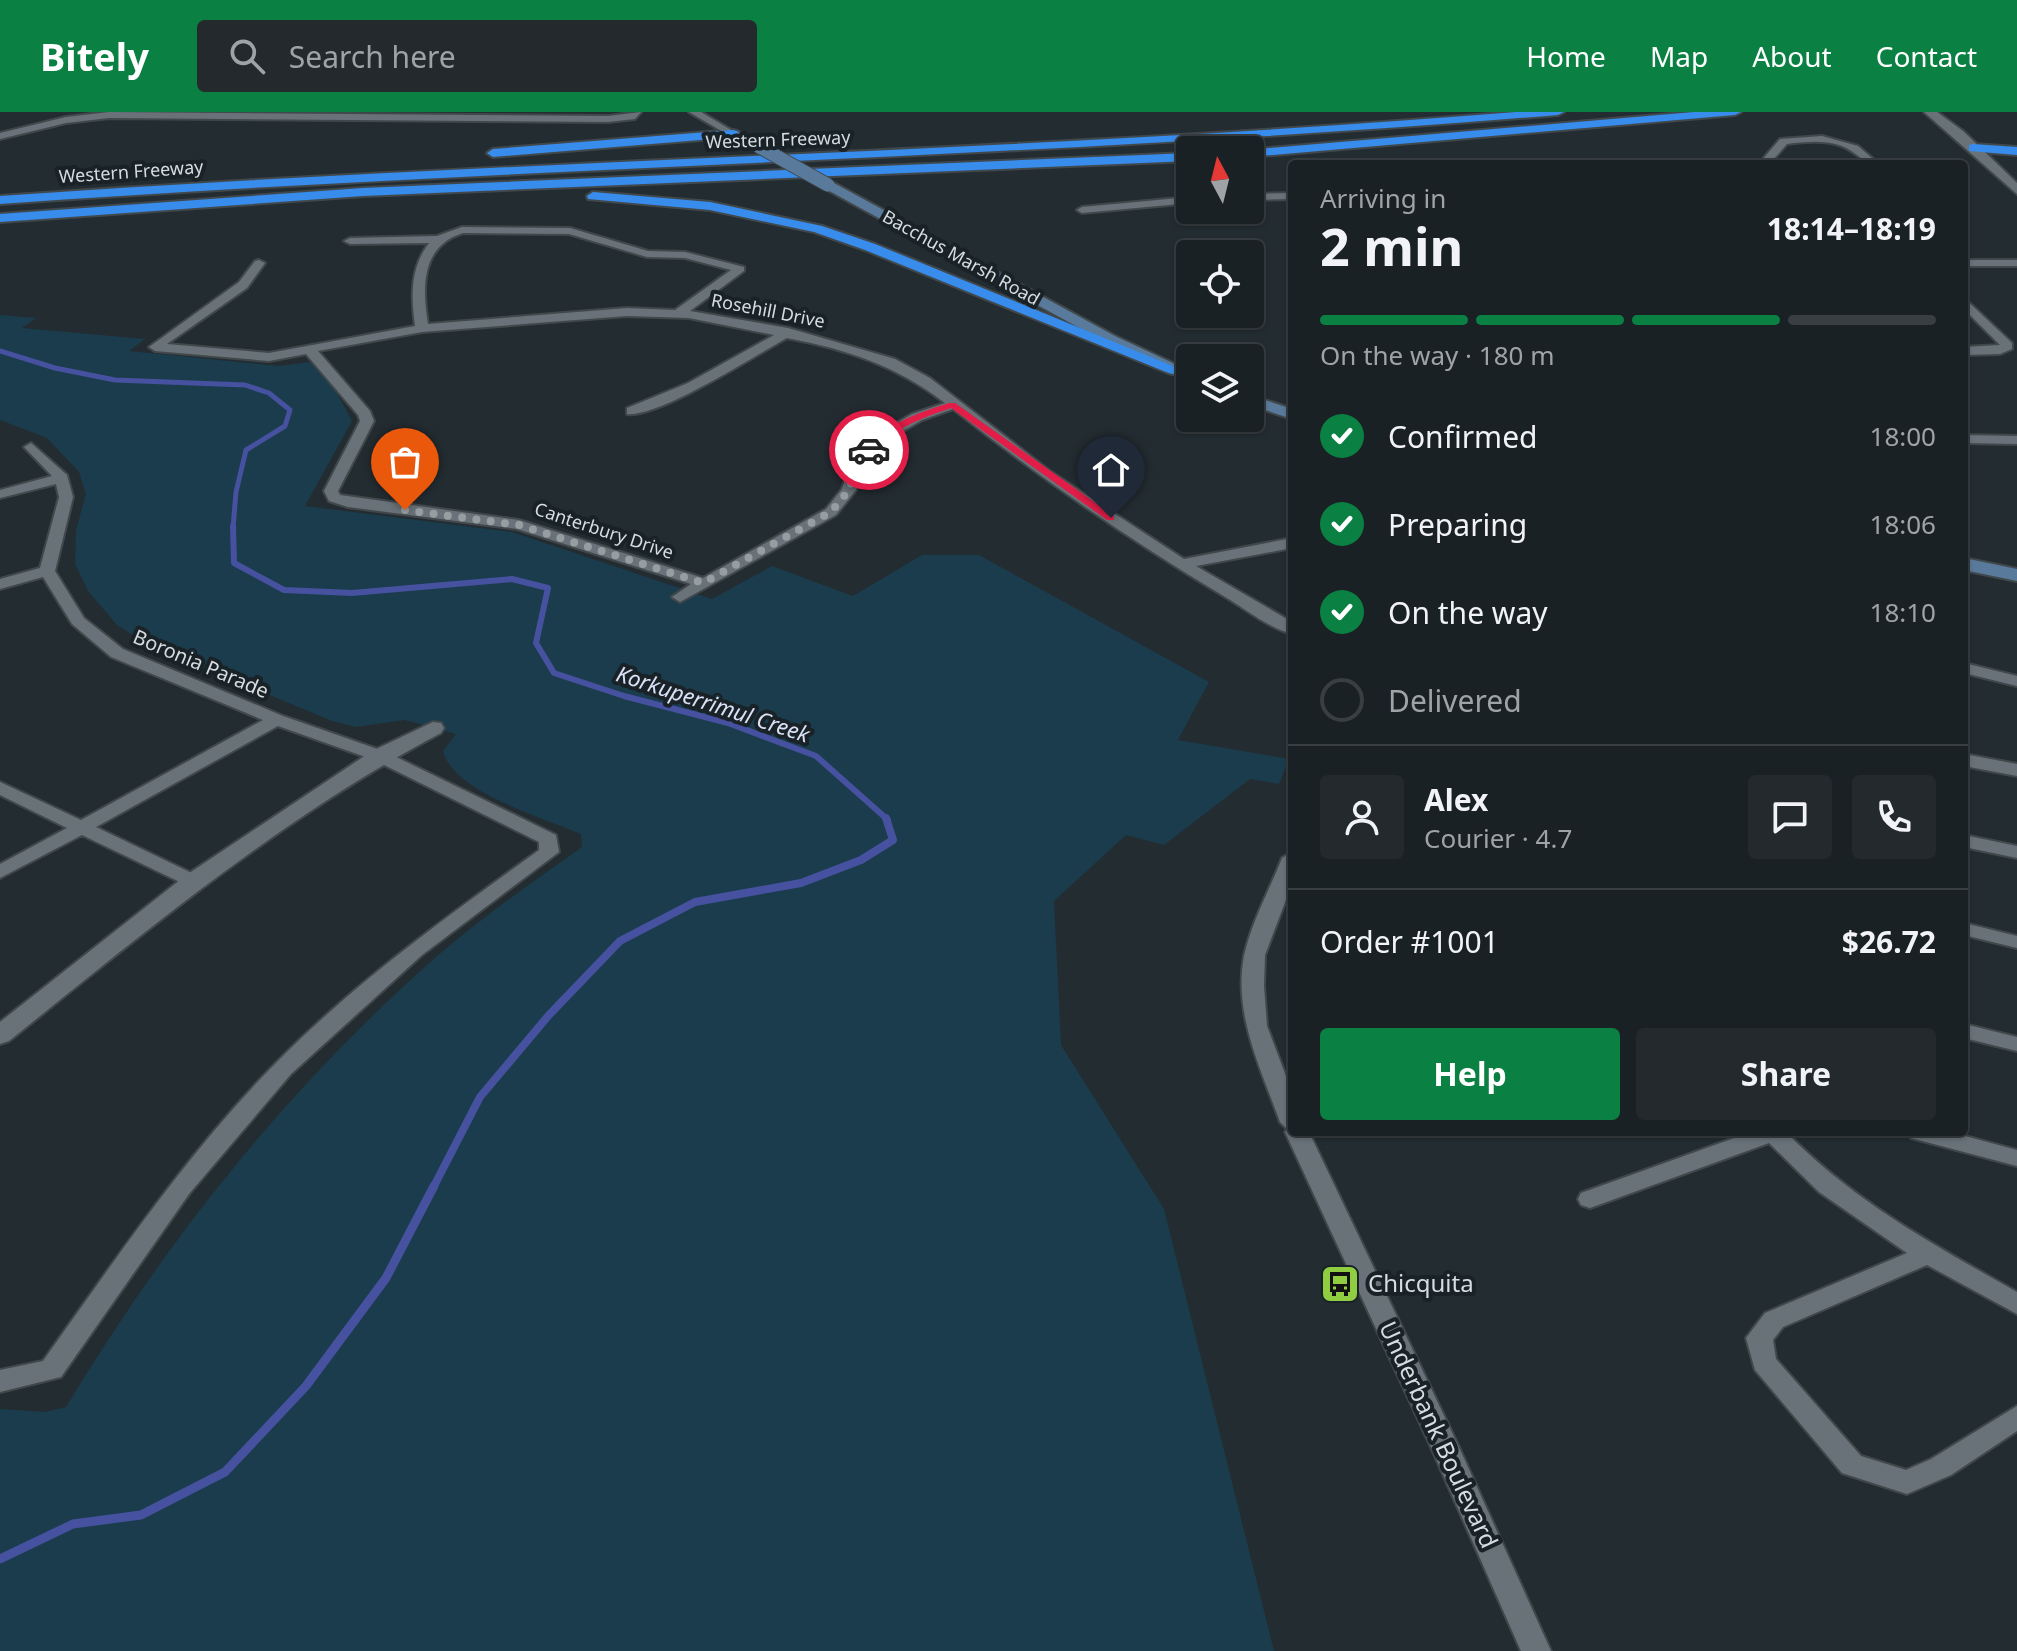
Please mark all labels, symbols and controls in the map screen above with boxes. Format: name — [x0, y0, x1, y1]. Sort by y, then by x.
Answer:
search box — [197, 20, 757, 92]
text: Bitely — [40, 30, 149, 82]
icon: search — [225, 34, 269, 78]
text: Search here — [289, 36, 456, 77]
text: Home — [1526, 37, 1606, 75]
text: Map — [1650, 37, 1708, 75]
text: About — [1752, 37, 1832, 75]
text: Contact — [1876, 37, 1977, 75]
street label: Western Freeway — [705, 124, 852, 154]
north arrow — [1176, 136, 1264, 224]
map controls — [1176, 136, 1264, 432]
street label: Western Freeway — [58, 154, 205, 188]
text: Arriving in — [1320, 180, 1446, 216]
street label: Bacchus Marsh Road — [879, 204, 1044, 310]
text: 18:14–18:19 — [1767, 208, 1936, 249]
text: 2 min — [1320, 210, 1463, 281]
button: locate — [1176, 240, 1264, 328]
street label: Rosehill Drive — [709, 287, 827, 333]
text: On the way · 180 m — [1320, 337, 1554, 373]
button: layers — [1176, 344, 1264, 432]
courier — [829, 410, 909, 490]
icon: check — [1320, 414, 1364, 458]
text: Confirmed — [1388, 416, 1538, 457]
text: 18:00 — [1870, 418, 1936, 454]
pin — [371, 428, 439, 510]
icon: car — [847, 428, 891, 472]
pin — [1077, 436, 1145, 518]
icon: bag — [383, 440, 427, 484]
icon: home — [1089, 448, 1133, 492]
street label: Canterbury Drive — [532, 496, 677, 564]
icon: check — [1320, 502, 1364, 546]
text: Preparing — [1388, 504, 1527, 545]
text: 18:06 — [1870, 506, 1936, 542]
icon: check — [1320, 590, 1364, 634]
text: On the way — [1388, 592, 1548, 633]
text: 18:10 — [1870, 594, 1936, 630]
street label: Boronia Parade — [129, 623, 273, 704]
water label: Korkuperrimul Creek — [613, 658, 815, 749]
text: Delivered — [1388, 680, 1522, 721]
button: person — [1320, 775, 1404, 859]
button: chat — [1748, 775, 1832, 859]
button: phone — [1852, 775, 1936, 859]
text: Alex — [1424, 779, 1488, 820]
text: Courier · 4.7 — [1424, 820, 1572, 856]
text: Order #1001 — [1320, 921, 1499, 962]
text: $26.72 — [1842, 921, 1936, 962]
button: Help — [1320, 1028, 1620, 1120]
button: Share — [1636, 1028, 1936, 1120]
bus stop icon: Chicquita — [1319, 1263, 1361, 1305]
place label: Chicquita — [1368, 1266, 1474, 1299]
street label: Underbank Boulevard — [1372, 1316, 1506, 1553]

